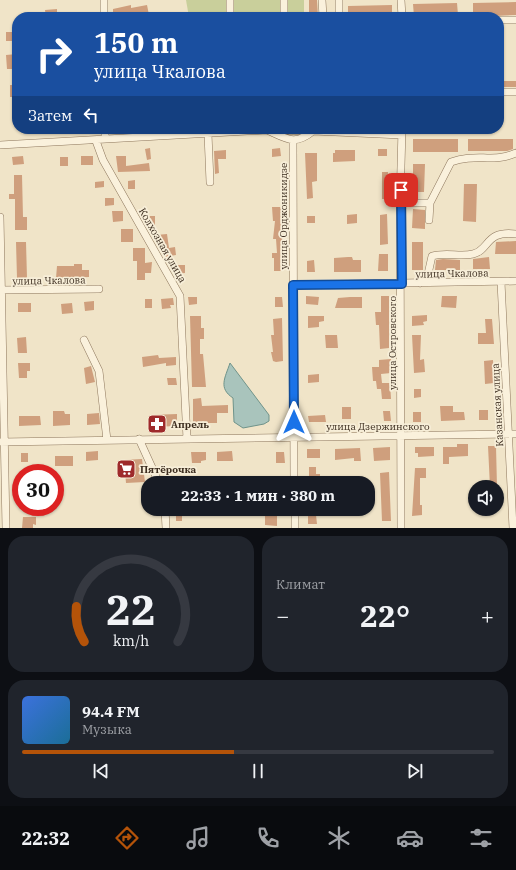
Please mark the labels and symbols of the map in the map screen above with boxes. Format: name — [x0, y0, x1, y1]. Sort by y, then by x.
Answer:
street label: улица Орджоникидзе — [277, 163, 290, 269]
pin — [384, 173, 418, 207]
street label: Колхозная улица — [136, 206, 189, 285]
street label: улица Чкалова — [415, 266, 489, 281]
street label: улица Чкалова — [12, 273, 86, 288]
street label: улица Островского — [386, 296, 399, 390]
street label: Казанская улица — [489, 362, 506, 447]
position arrow — [273, 401, 315, 443]
pharmacy icon: Апрель — [146, 413, 168, 435]
place label: Апрель — [171, 418, 209, 431]
street label: улица Дзержинского — [326, 420, 430, 433]
supermarket icon: Пятёрочка — [115, 458, 137, 480]
place label: Пятёрочка — [140, 463, 197, 476]
speed limit sign: 30 — [12, 464, 64, 516]

